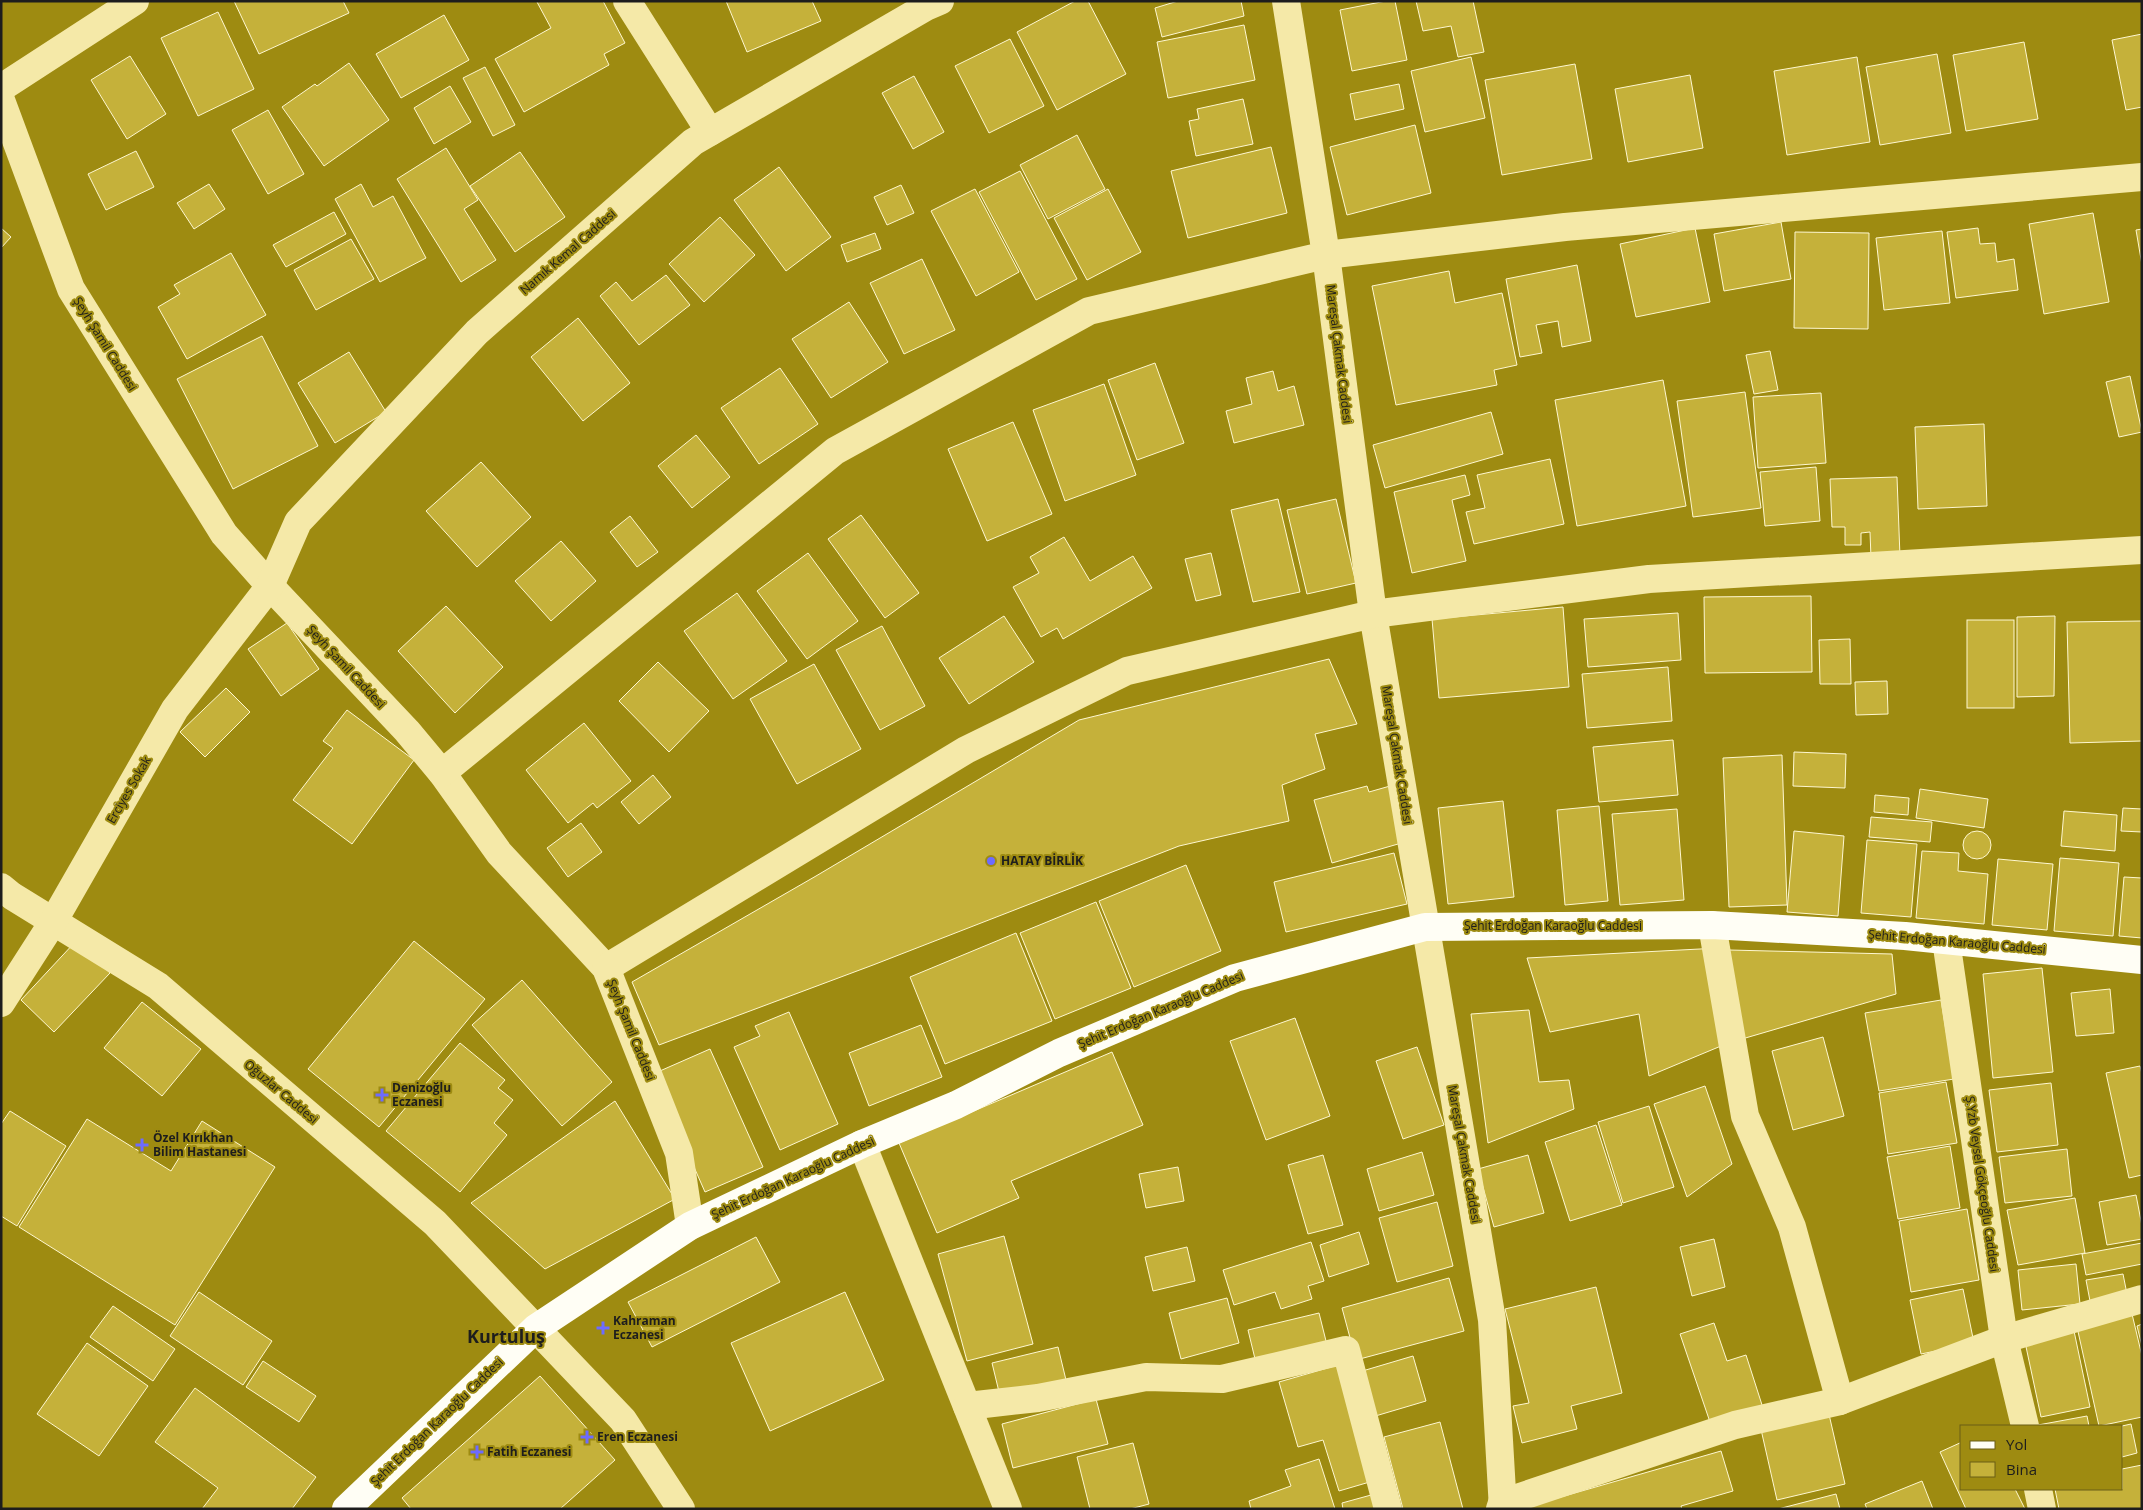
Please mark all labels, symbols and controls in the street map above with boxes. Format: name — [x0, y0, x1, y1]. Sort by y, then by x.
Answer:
street label: Namık Kemal Caddesi — [516, 205, 619, 298]
street label: Mareşal Çakmak Caddesi — [1323, 284, 1356, 424]
street label: Şeyh Şamil Caddesi — [70, 294, 141, 394]
street label: Şeyh Şamil Caddesi — [303, 621, 389, 712]
street label: Mareşal Çakmak Caddesi — [1378, 685, 1417, 825]
street label: Erciyes Sokak — [102, 752, 155, 826]
place label: HATAY BİRLİK — [1001, 852, 1083, 869]
marker: HATAY BİRLİK — [985, 855, 997, 867]
street label: Şehit Erdoğan Karaoğlu Caddesi — [1464, 917, 1642, 934]
street label: Şehit Erdoğan Karaoğlu Caddesi — [1868, 925, 2047, 958]
street label: Şehit Erdoğan Karaoğlu Caddesi — [1076, 967, 1246, 1052]
street label: Şeyh Şamil Caddesi — [603, 977, 660, 1083]
street label: Oğuzlar Caddesi — [241, 1056, 322, 1127]
place label: Denizoğlu Eczanesi — [392, 1079, 451, 1110]
street label: Mareşal Çakmak Caddesi — [1444, 1084, 1485, 1224]
marker: Denizoğlu Eczanesi — [376, 1089, 388, 1101]
street label: Ş.Yzb Veysel Gökçeoğlu Caddesi — [1962, 1095, 2003, 1273]
place label: Özel Kırıkhan Bilim Hastanesi — [153, 1129, 246, 1160]
street label: Şehit Erdoğan Karaoğlu Caddesi — [708, 1132, 877, 1223]
marker: Özel Kırıkhan Bilim Hastanesi — [135, 1138, 149, 1152]
place label: Kahraman Eczanesi — [613, 1312, 676, 1343]
marker: Kahraman Eczanesi — [597, 1322, 609, 1334]
district label: Kurtuluş — [467, 1324, 545, 1348]
street label: Şehit Erdoğan Karaoğlu Caddesi — [367, 1354, 507, 1490]
legend — [1960, 1425, 2123, 1490]
place label: Eren Eczanesi — [597, 1428, 678, 1445]
marker: Eren Eczanesi — [581, 1431, 593, 1443]
text: Yol — [2006, 1434, 2027, 1454]
place label: Fatih Eczanesi — [487, 1443, 571, 1460]
marker: Fatih Eczanesi — [471, 1446, 483, 1458]
text: Bina — [2006, 1459, 2037, 1479]

